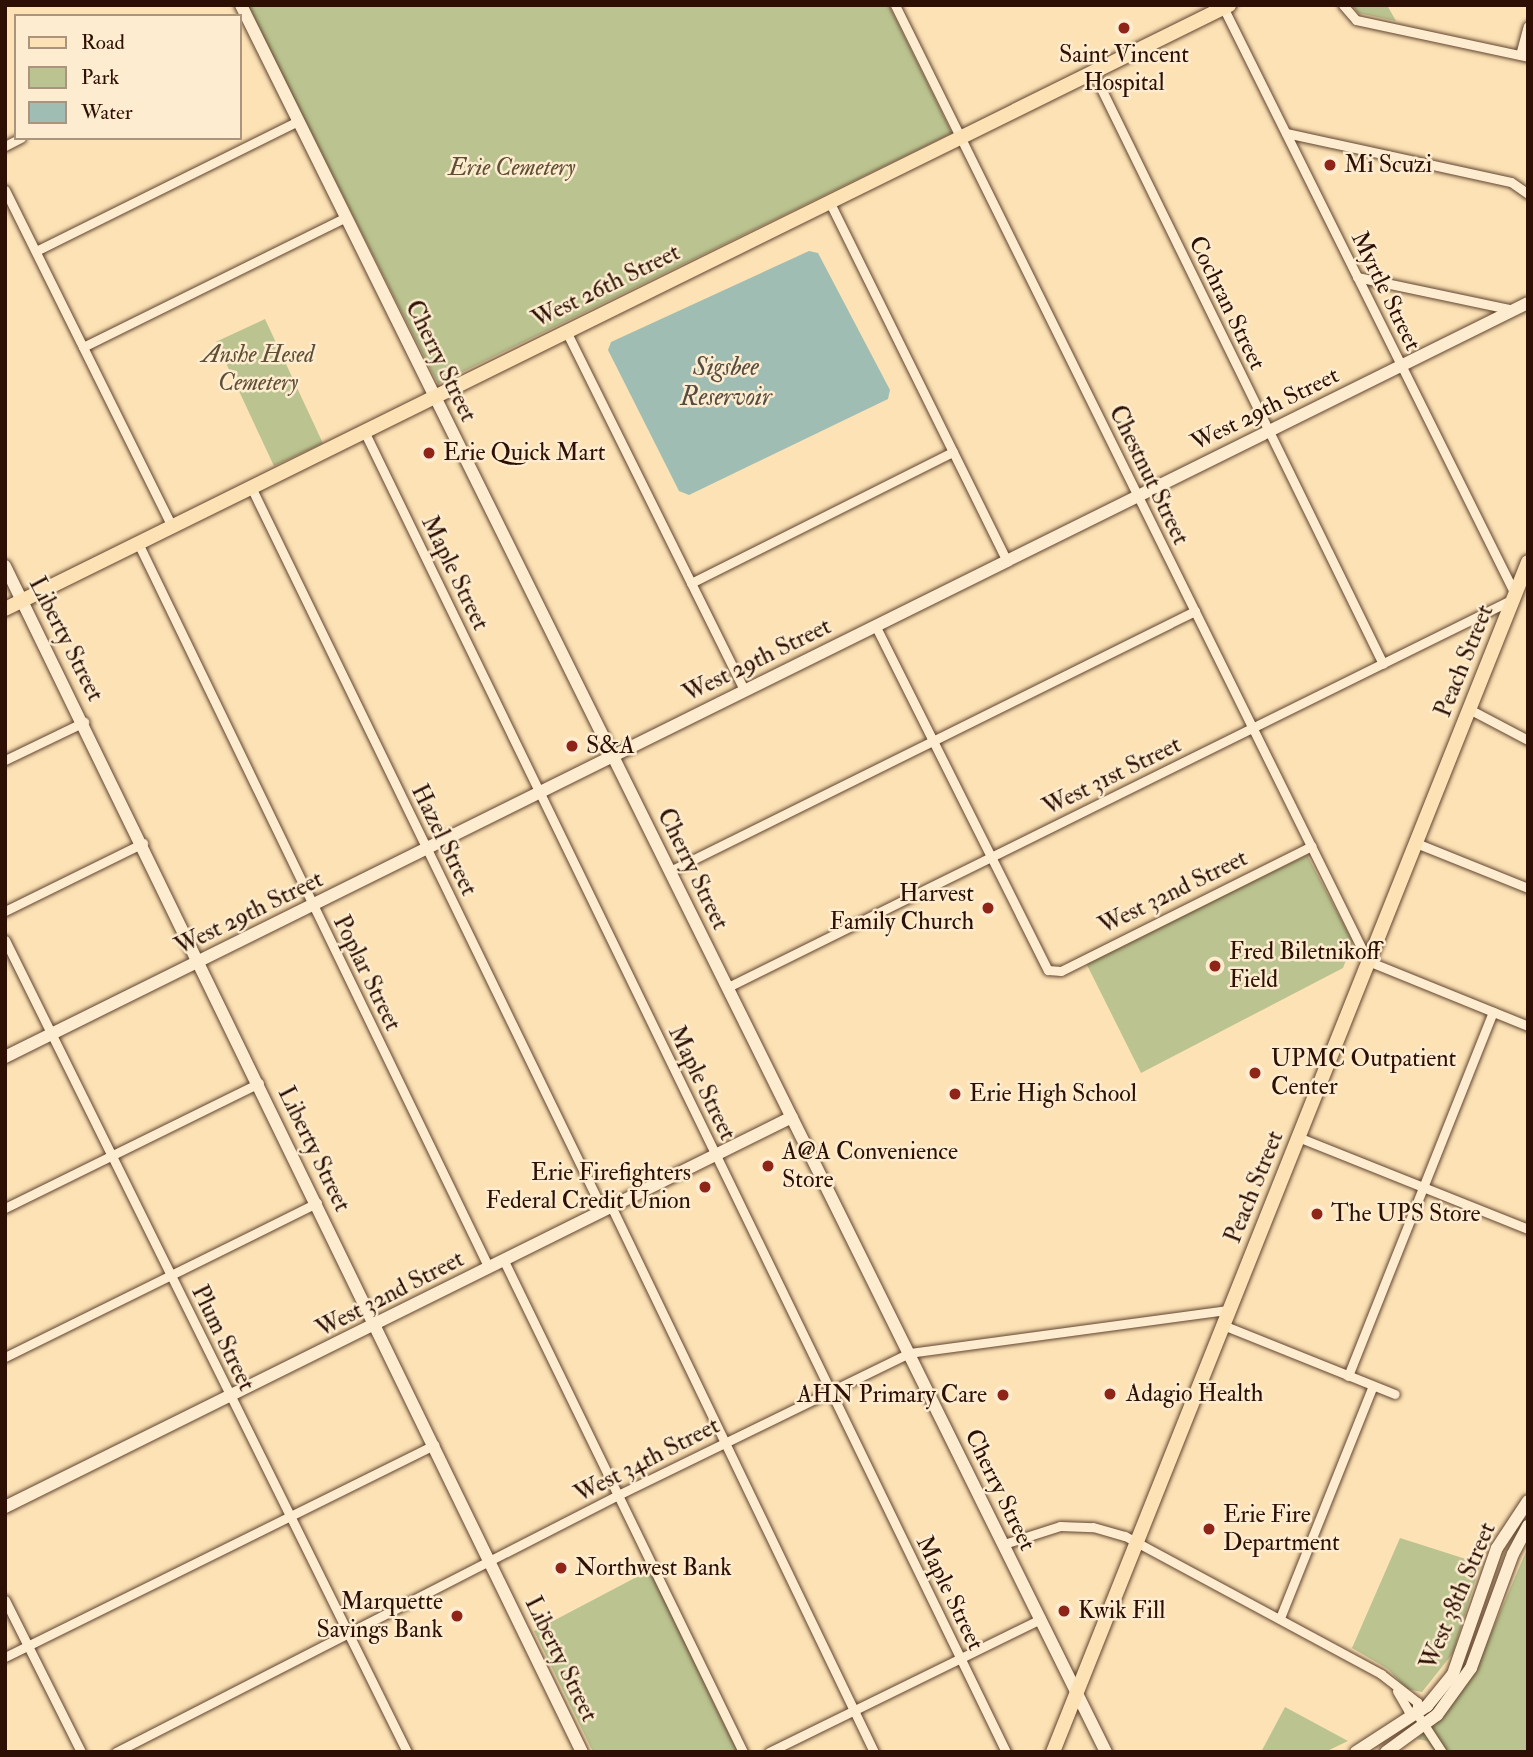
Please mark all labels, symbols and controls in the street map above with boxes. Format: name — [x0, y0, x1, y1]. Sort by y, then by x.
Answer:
legend — [14, 14, 242, 140]
marker: Saint Vincent Hospital — [1114, 18, 1134, 38]
text: Road — [81, 29, 125, 56]
place label: Saint Vincent Hospital — [1059, 41, 1189, 97]
text: Park — [81, 64, 119, 91]
text: Water — [81, 99, 133, 126]
place label: Mi Scuzi — [1344, 151, 1432, 179]
park label: Erie Cemetery — [449, 154, 575, 182]
marker: Mi Scuzi — [1322, 157, 1338, 173]
street label: Myrtle Street — [1345, 227, 1427, 355]
street label: Cochran Street — [1182, 231, 1272, 375]
street label: West 26th Street — [527, 238, 685, 334]
street label: Cherry Street — [399, 296, 483, 426]
park label: Anshe Hesed Cemetery — [202, 341, 314, 397]
water label: Sigsbee Reservoir — [680, 352, 772, 414]
street label: West 29th Street — [1186, 361, 1344, 457]
street label: Chestnut Street — [1103, 401, 1195, 549]
place label: Erie Quick Mart — [443, 439, 605, 467]
marker: Erie Quick Mart — [421, 445, 437, 461]
street label: Maple Street — [415, 511, 495, 635]
street label: Liberty Street — [22, 572, 110, 706]
street label: Peach Street — [1428, 601, 1500, 721]
street label: West 29th Street — [678, 612, 836, 708]
street label: West 31st Street — [1038, 730, 1186, 822]
place label: S&A — [586, 732, 635, 760]
marker: S&A — [564, 738, 580, 754]
street label: Hazel Street — [405, 780, 483, 900]
street label: Cherry Street — [651, 804, 735, 934]
street label: West 32nd Street — [1094, 844, 1252, 940]
street label: West 29th Street — [170, 865, 328, 961]
place label: Harvest Family Church — [830, 880, 974, 936]
marker: Harvest Family Church — [980, 900, 996, 916]
street label: Poplar Street — [327, 911, 407, 1035]
place label: Fred Biletnikoff Field — [1229, 938, 1380, 994]
marker: Fred Biletnikoff Field — [1207, 958, 1223, 974]
street label: Maple Street — [662, 1021, 742, 1145]
place label: UPMC Outpatient Center — [1271, 1045, 1456, 1101]
marker: UPMC Outpatient Center — [1245, 1063, 1265, 1083]
place label: Erie High School — [969, 1080, 1137, 1108]
street label: Liberty Street — [271, 1082, 357, 1216]
marker: Erie High School — [947, 1086, 963, 1102]
street label: Peach Street — [1218, 1127, 1290, 1247]
place label: A@A Convenience Store — [782, 1138, 958, 1194]
marker: A@A Convenience Store — [760, 1158, 776, 1174]
place label: Erie Firefighters Federal Credit Union — [485, 1159, 691, 1215]
marker: Erie Firefighters Federal Credit Union — [697, 1179, 713, 1195]
place label: The UPS Store — [1331, 1200, 1481, 1228]
marker: The UPS Store — [1309, 1206, 1325, 1222]
street label: West 32nd Street — [311, 1244, 469, 1344]
street label: Plum Street — [185, 1280, 261, 1396]
place label: Adagio Health — [1126, 1380, 1263, 1408]
place label: AHN Primary Care — [797, 1381, 987, 1409]
marker: Adagio Health — [1100, 1384, 1120, 1404]
marker: AHN Primary Care — [993, 1385, 1013, 1405]
street label: West 34th Street — [570, 1411, 724, 1509]
street label: Cherry Street — [958, 1425, 1042, 1555]
place label: Erie Fire Department — [1223, 1501, 1340, 1557]
street label: West 38th Street — [1414, 1518, 1502, 1674]
marker: Erie Fire Department — [1201, 1521, 1217, 1537]
street label: Maple Street — [910, 1531, 990, 1655]
place label: Northwest Bank — [575, 1554, 732, 1582]
marker: Northwest Bank — [553, 1560, 569, 1576]
place label: Marquette Savings Bank — [316, 1588, 443, 1644]
street label: Liberty Street — [518, 1592, 604, 1726]
place label: Kwik Fill — [1078, 1597, 1165, 1625]
marker: Kwik Fill — [1056, 1603, 1072, 1619]
marker: Marquette Savings Bank — [449, 1608, 465, 1624]

